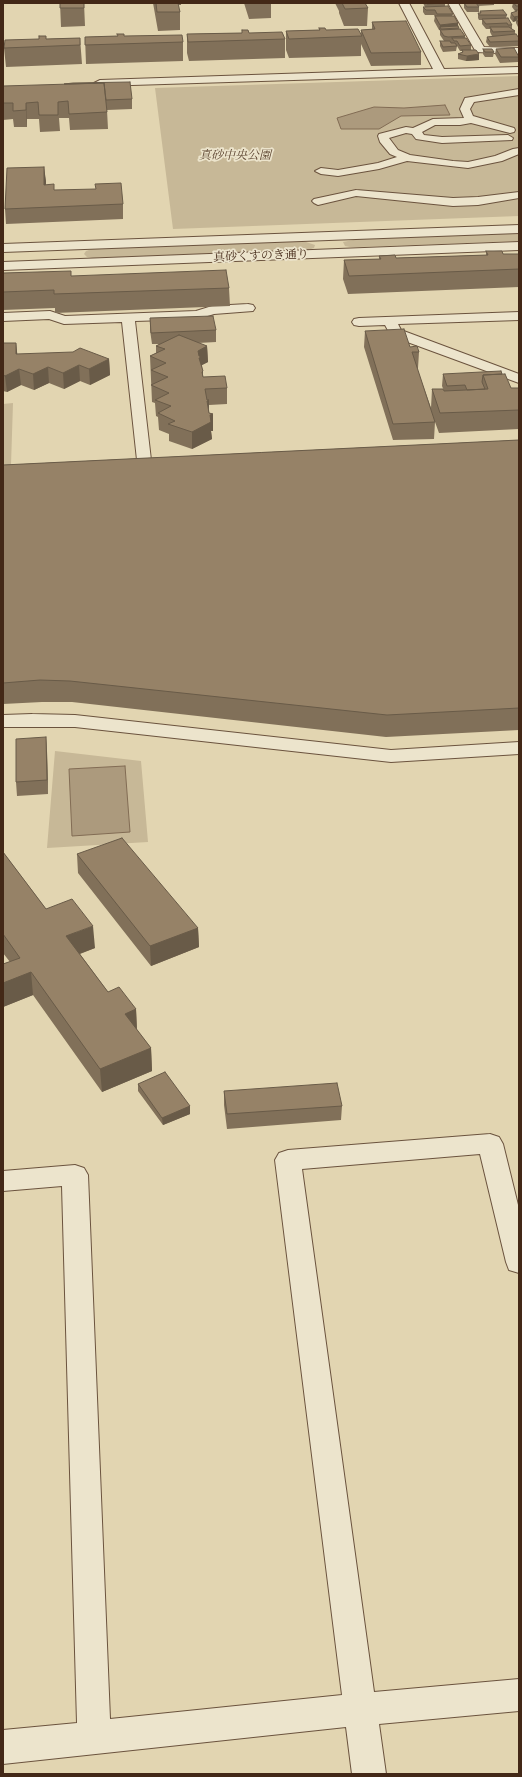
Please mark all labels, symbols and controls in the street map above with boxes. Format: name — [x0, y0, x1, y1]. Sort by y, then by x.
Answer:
park label: 真砂中央公園 — [199, 149, 271, 163]
street label: 真砂くすのき通り — [213, 247, 309, 265]

